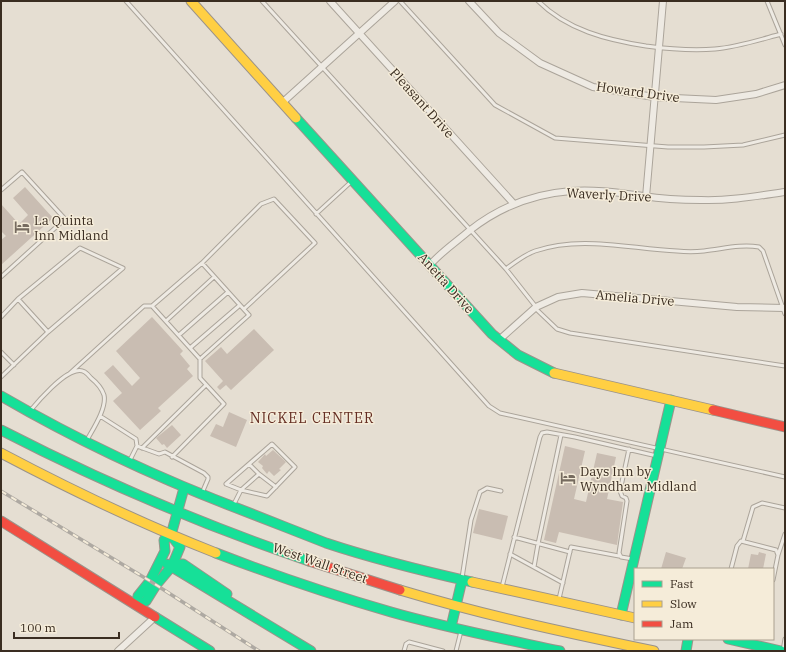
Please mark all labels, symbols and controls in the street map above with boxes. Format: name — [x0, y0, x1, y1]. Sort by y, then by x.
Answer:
street label: Pleasant Drive — [386, 64, 458, 142]
street label: Howard Drive — [595, 78, 681, 106]
street label: Waverly Drive — [566, 184, 652, 206]
place label: La Quinta Inn Midland — [34, 212, 109, 244]
hotel icon: La Quinta Inn Midland — [13, 218, 31, 236]
street label: Anetta Drive — [414, 249, 478, 317]
street label: Amelia Drive — [595, 286, 675, 310]
district label: NICKEL CENTER — [250, 409, 374, 427]
place label: Days Inn by Wyndham Midland — [580, 463, 697, 495]
hotel icon: Days Inn by Wyndham Midland — [559, 469, 577, 487]
street label: West Wall Street — [270, 539, 370, 587]
legend — [634, 568, 774, 640]
text: Fast — [670, 576, 694, 591]
text: Slow — [670, 596, 697, 611]
scale bar — [14, 614, 119, 640]
text: Jam — [670, 616, 694, 631]
text: 100 m — [20, 620, 56, 635]

